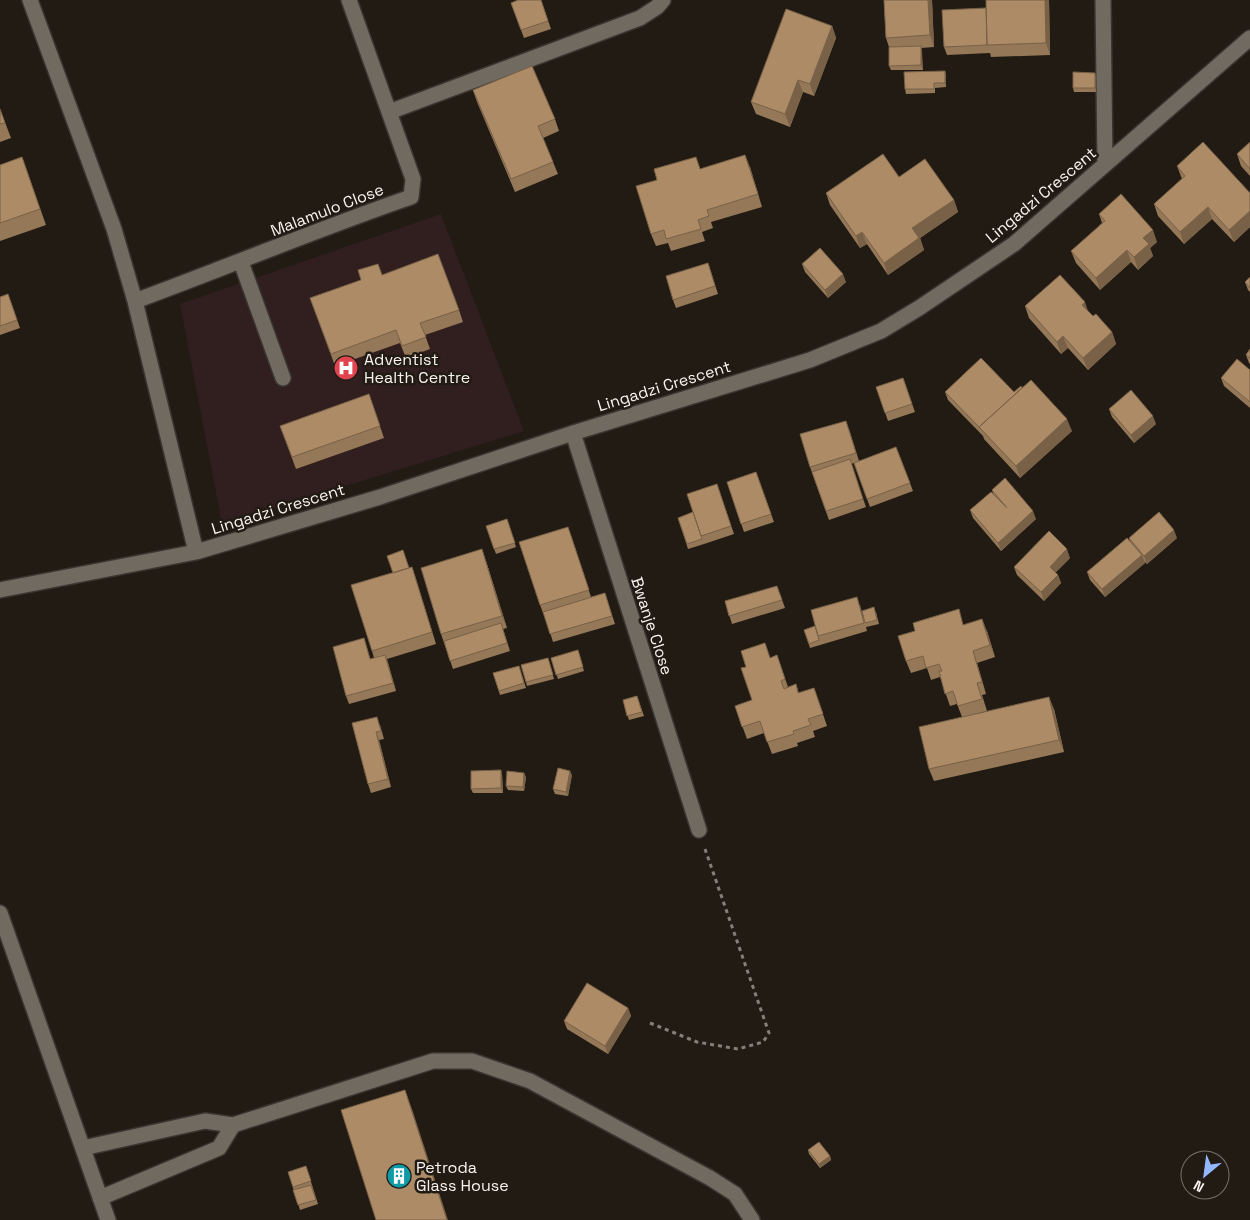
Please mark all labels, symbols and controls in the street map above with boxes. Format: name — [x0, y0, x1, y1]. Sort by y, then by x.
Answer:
street label: Lingadzi Crescent — [981, 143, 1101, 247]
street label: Malamulo Close — [267, 179, 387, 241]
place label: Adventist Health Centre — [364, 349, 470, 388]
hospital icon: Adventist Health Centre — [333, 355, 359, 381]
street label: Lingadzi Crescent — [595, 356, 733, 416]
street label: Lingadzi Crescent — [209, 479, 347, 539]
street label: Bwanje Close — [626, 574, 678, 678]
north arrow — [1180, 1150, 1230, 1200]
place label: Petroda Glass House — [416, 1157, 509, 1196]
building icon: Petroda Glass House — [386, 1163, 412, 1189]
text: N — [1190, 1176, 1207, 1197]

